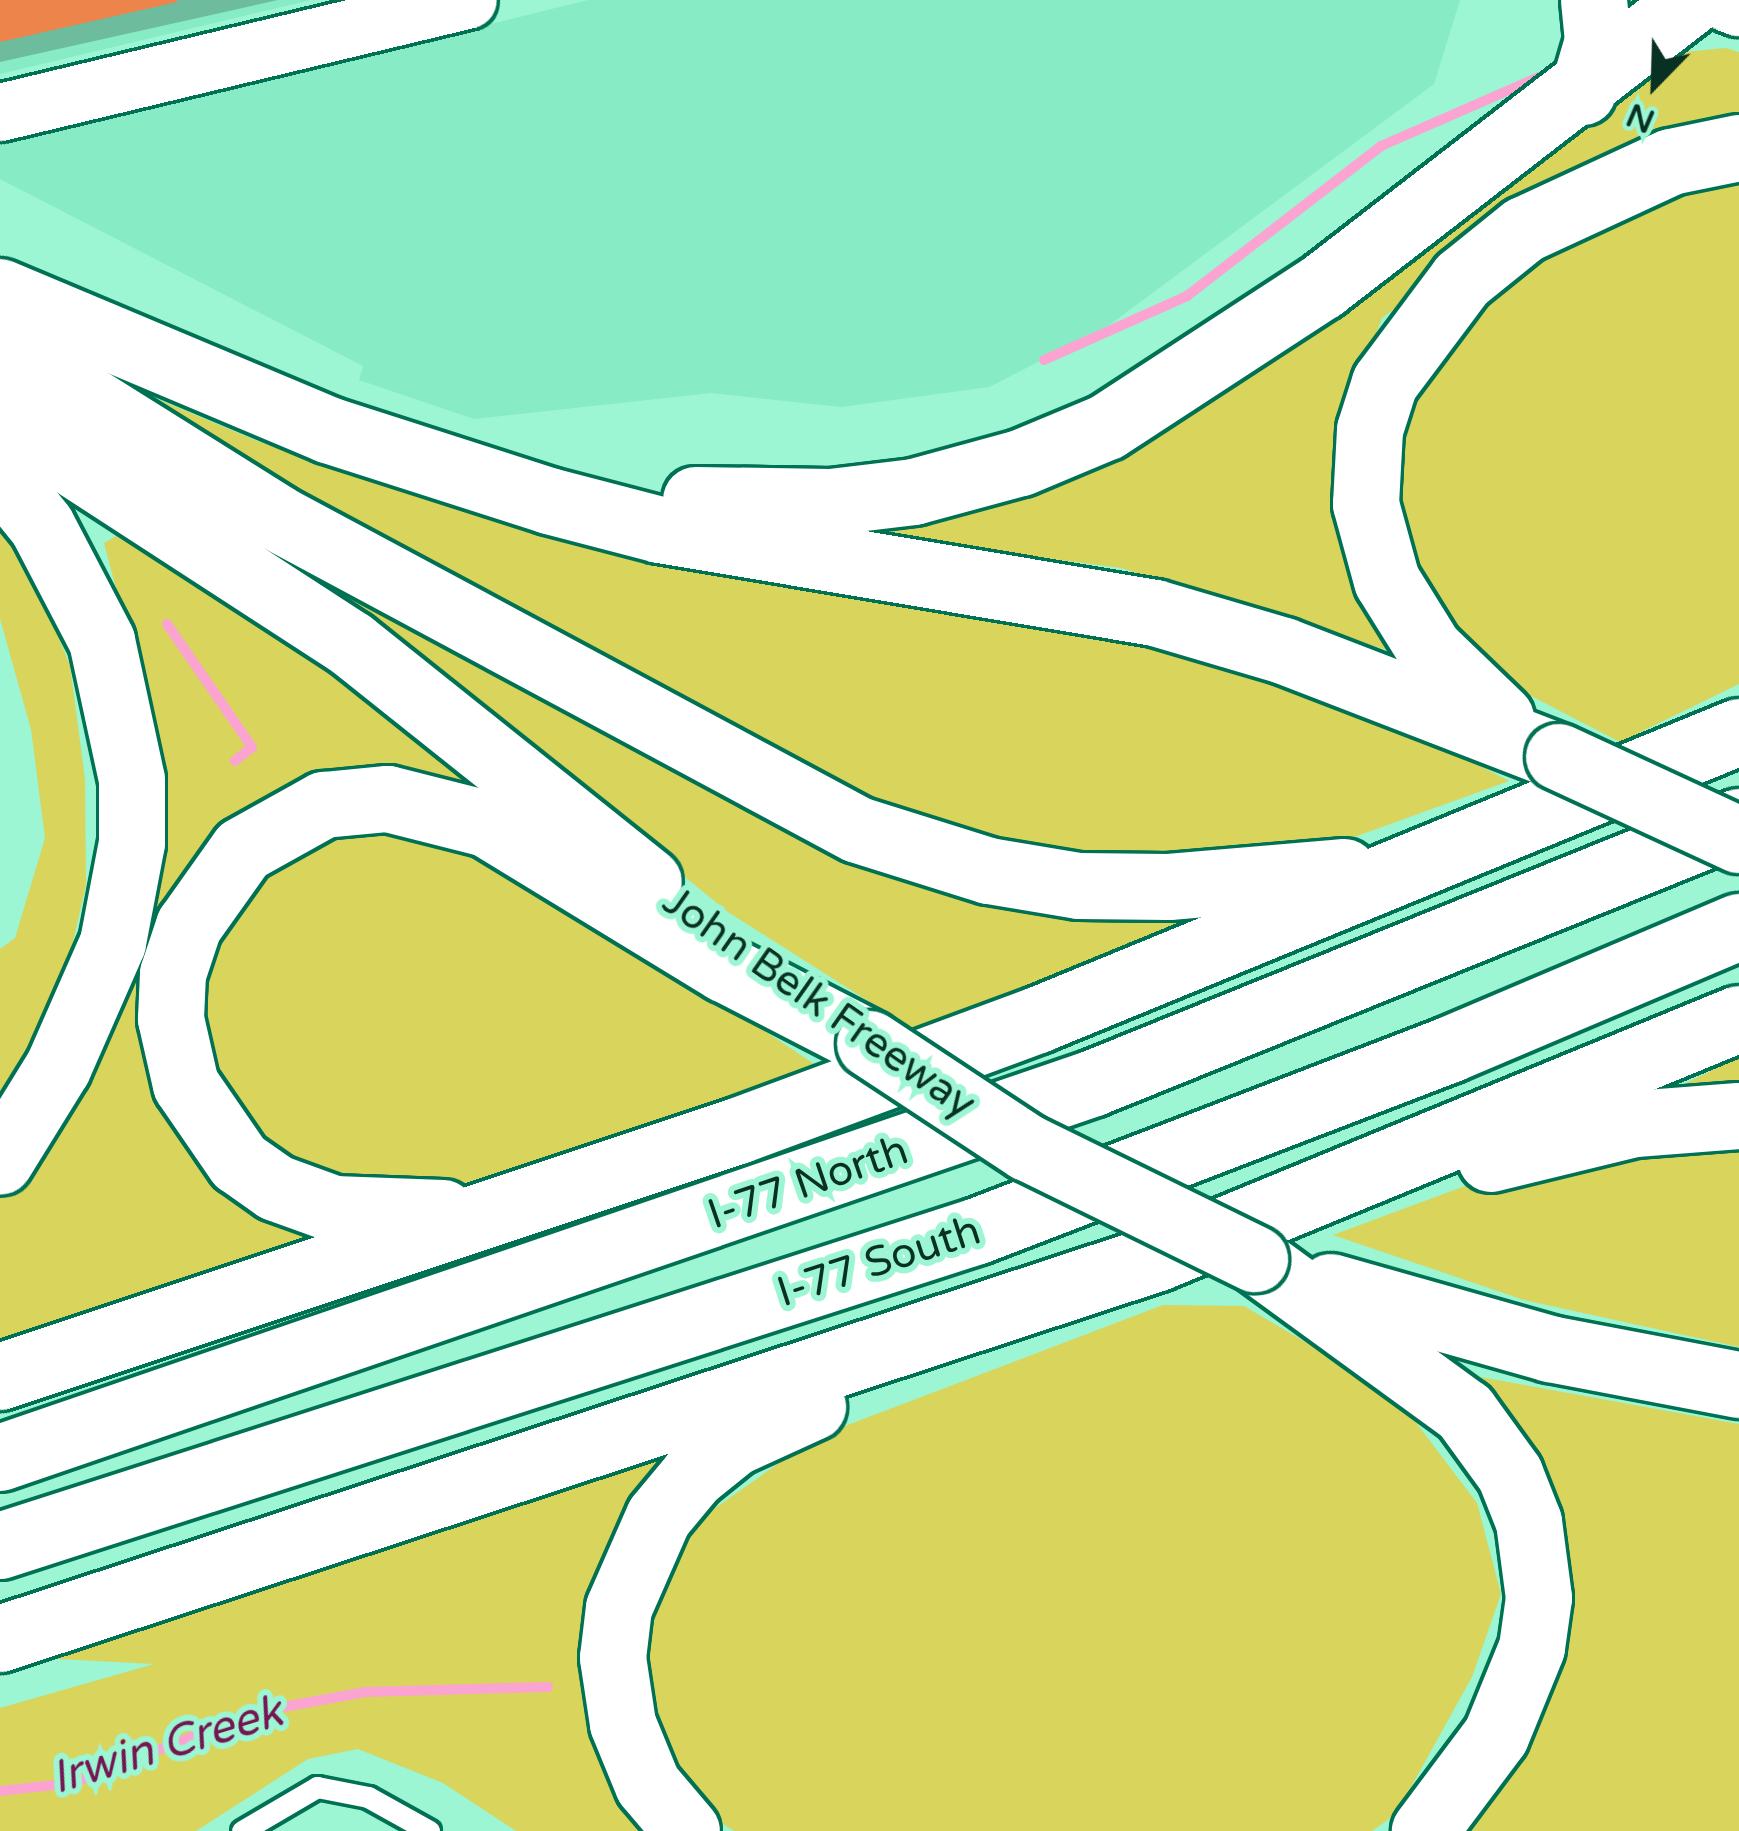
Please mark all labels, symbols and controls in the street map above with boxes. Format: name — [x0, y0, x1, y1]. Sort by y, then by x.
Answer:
north arrow — [1595, 24, 1715, 144]
text: N — [1621, 94, 1661, 141]
street label: John Belk Freeway — [653, 876, 985, 1130]
street label: I-77 North — [701, 1125, 915, 1241]
street label: I-77 South — [771, 1206, 987, 1318]
water label: Irwin Creek — [45, 1685, 289, 1807]

